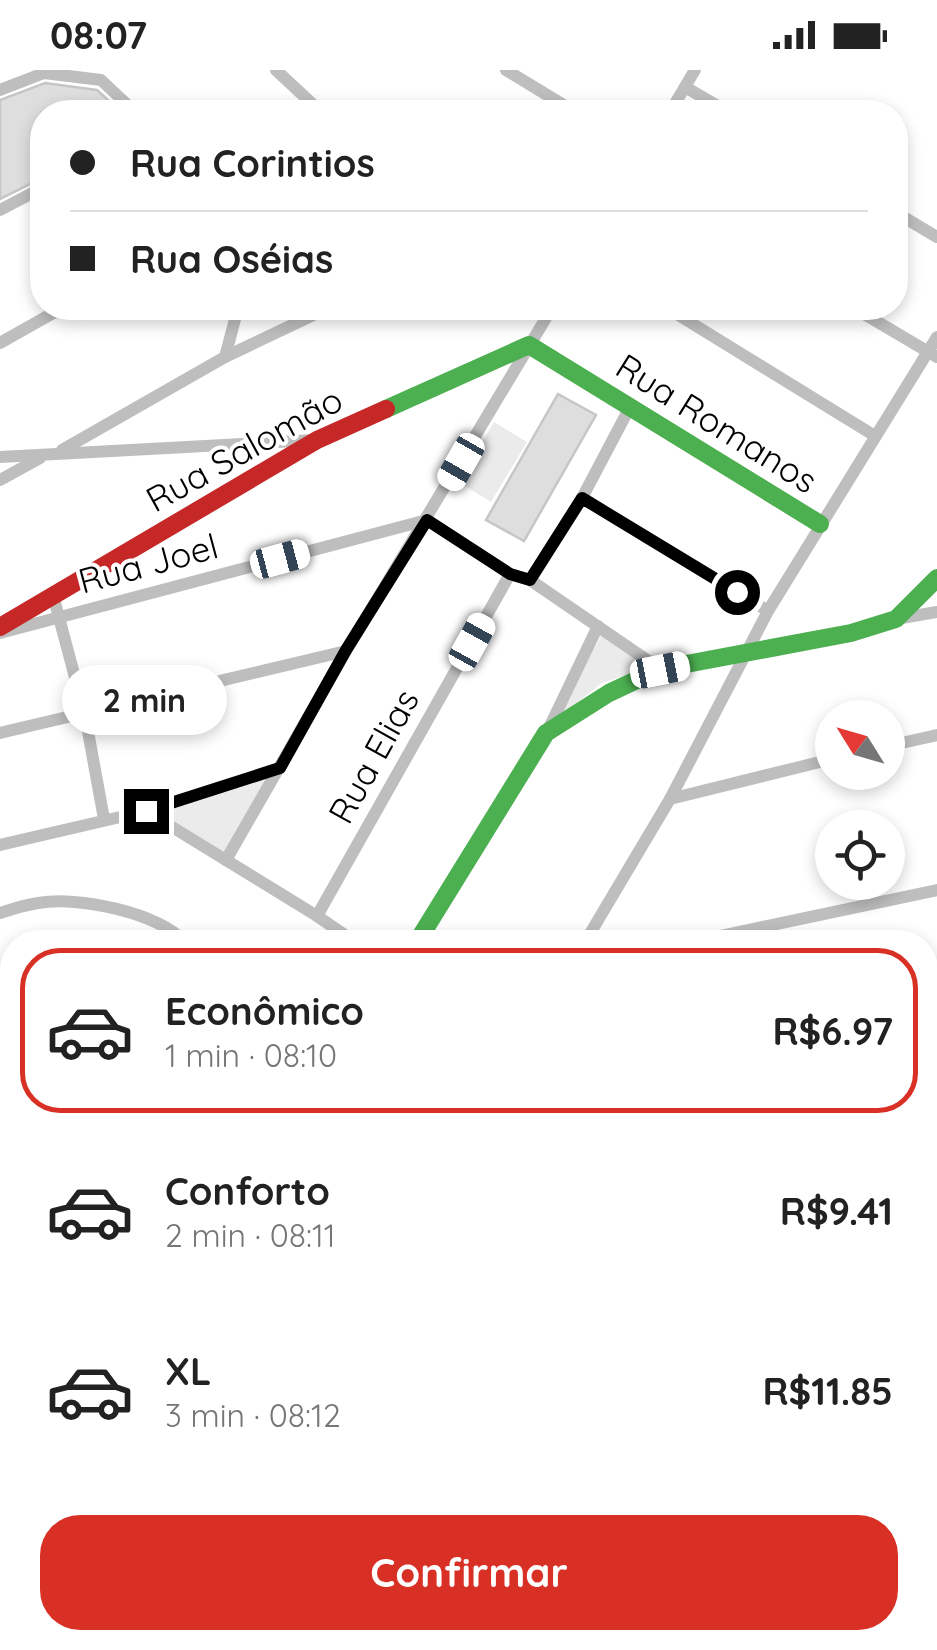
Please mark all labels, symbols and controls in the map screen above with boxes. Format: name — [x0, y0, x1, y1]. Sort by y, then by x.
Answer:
text: 08:07 — [50, 11, 147, 59]
text: Rua Corintios — [130, 139, 375, 187]
text: Rua Oséias — [130, 235, 333, 283]
street label: Rua Romanos — [608, 344, 826, 502]
street label: Rua Salomão — [138, 377, 350, 521]
car — [433, 429, 489, 495]
street label: Rua Joel — [73, 523, 223, 603]
car — [247, 537, 313, 581]
route start — [715, 570, 760, 615]
car — [444, 608, 500, 676]
car — [628, 650, 692, 690]
callout: 2 min — [64, 666, 228, 736]
text: 2 min — [103, 680, 186, 720]
street label: Rua Elias — [318, 681, 428, 831]
north arrow — [815, 700, 905, 790]
map controls — [815, 700, 905, 900]
route end — [124, 789, 169, 834]
button: locate — [815, 810, 905, 900]
icon: car — [45, 986, 135, 1076]
text: Econômico — [165, 987, 364, 1035]
text: R$6.97 — [772, 1007, 893, 1055]
text: 1 min · 08:10 — [165, 1035, 337, 1075]
icon: car — [45, 1166, 135, 1256]
text: Conforto — [165, 1167, 330, 1215]
text: R$9.41 — [780, 1187, 893, 1235]
text: 2 min · 08:11 — [165, 1215, 336, 1255]
icon: car — [45, 1346, 135, 1436]
text: XL — [165, 1347, 211, 1395]
text: R$11.85 — [762, 1367, 893, 1415]
text: 3 min · 08:12 — [165, 1395, 341, 1435]
button: Confirmar — [40, 1515, 898, 1630]

